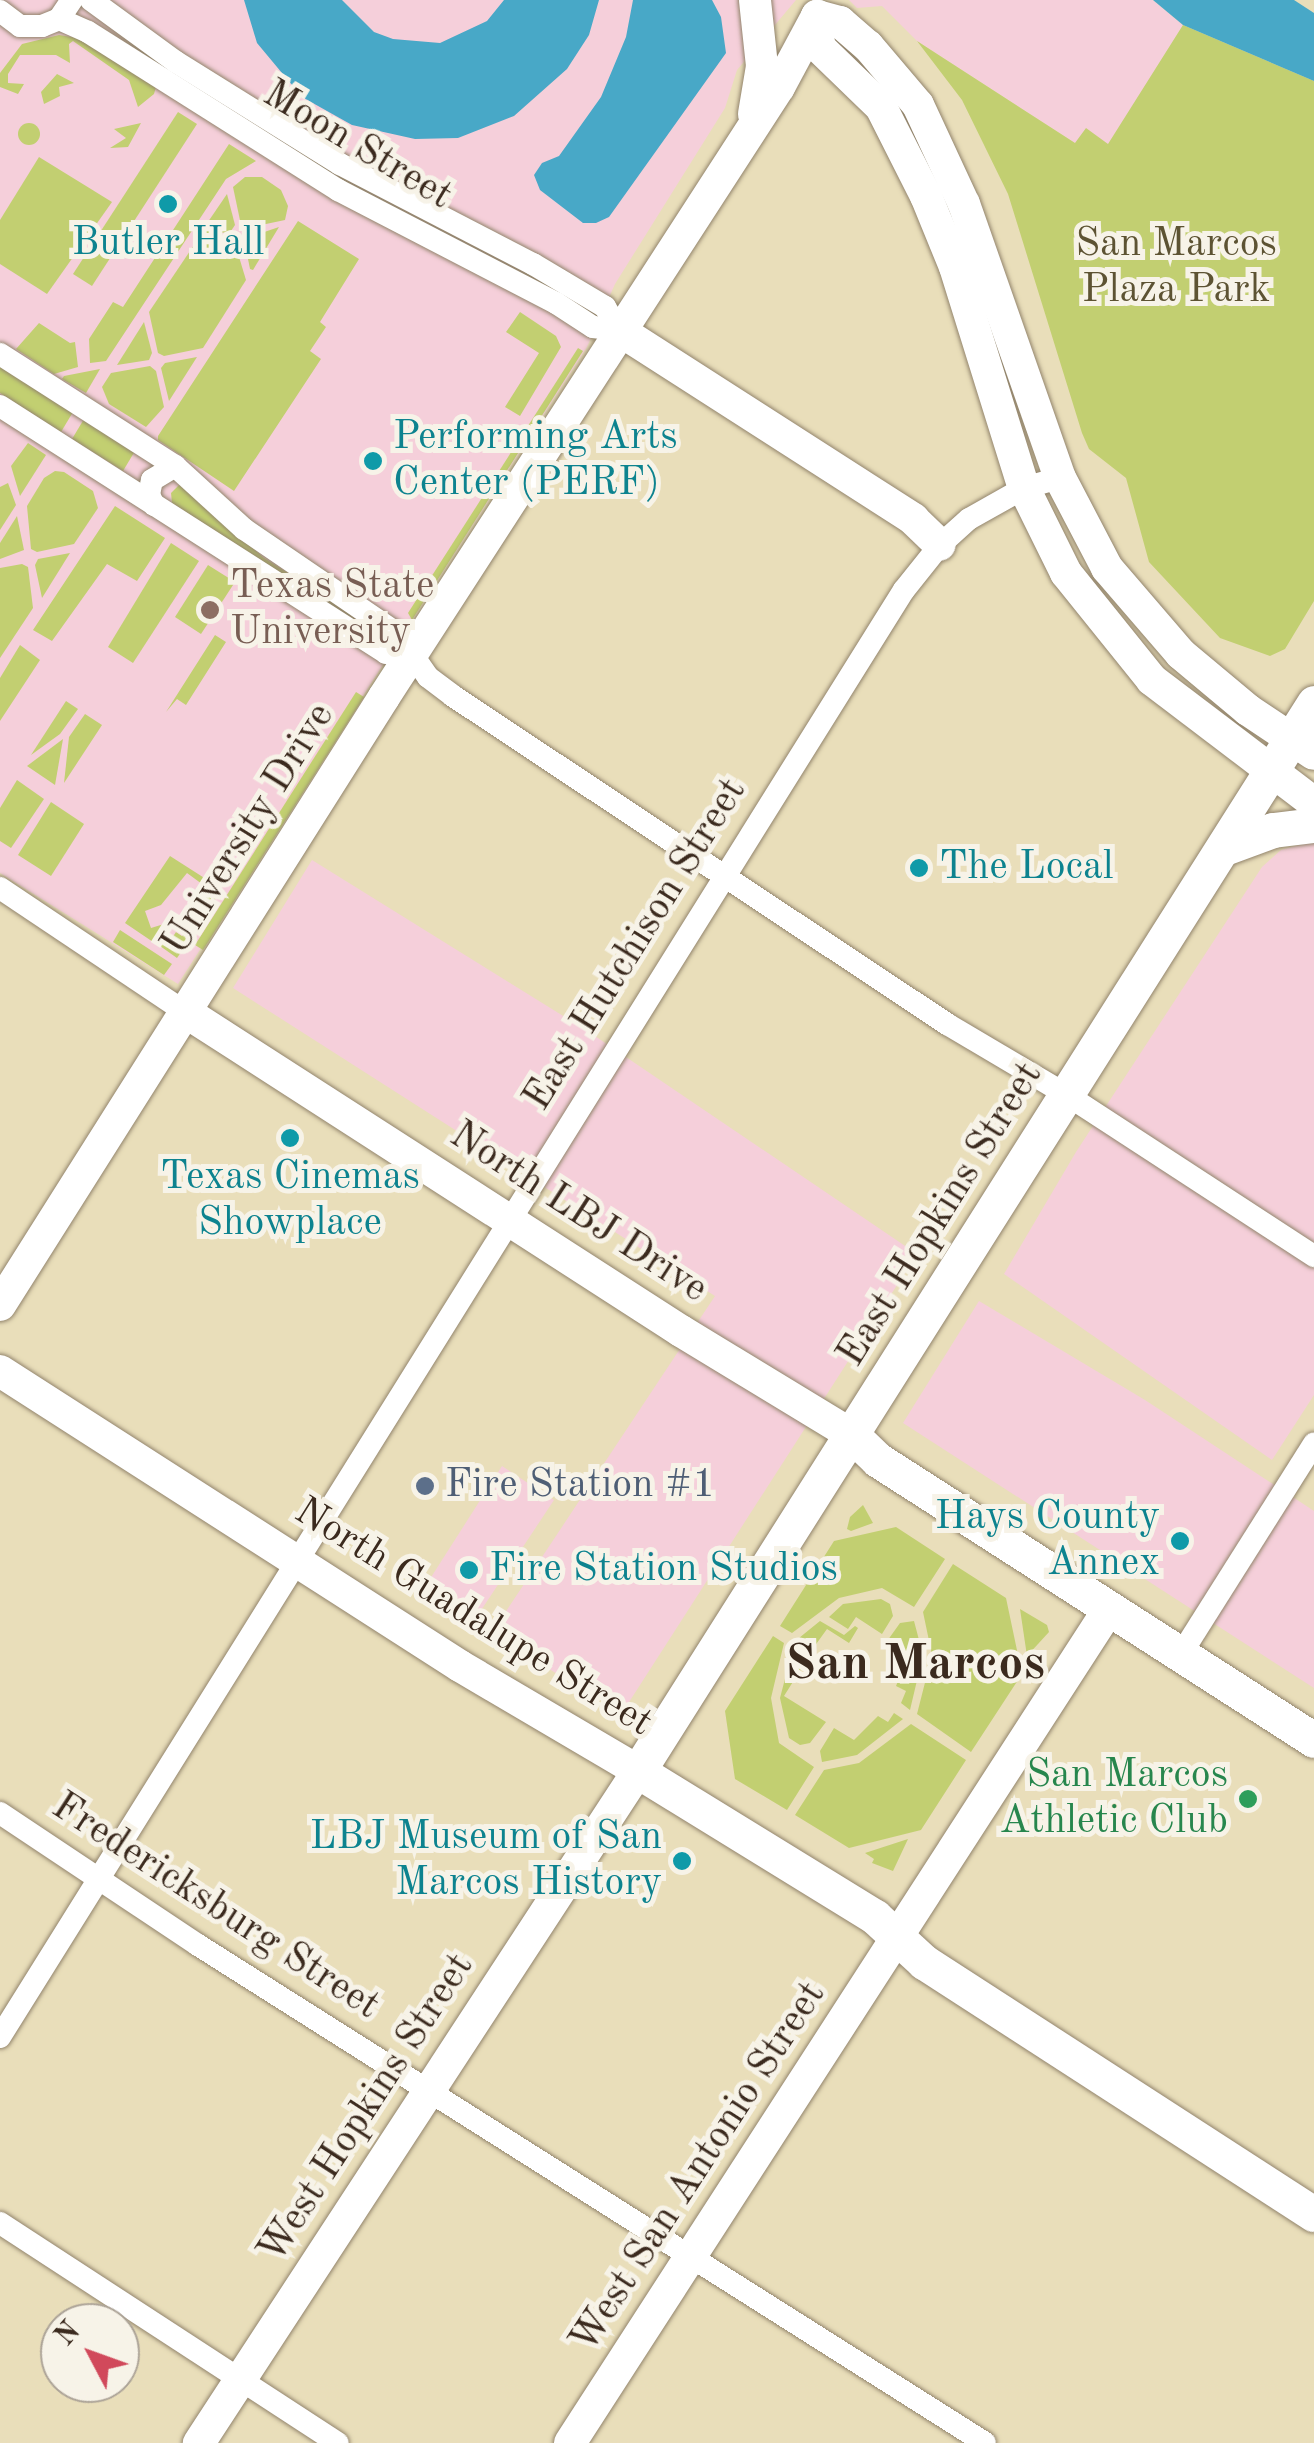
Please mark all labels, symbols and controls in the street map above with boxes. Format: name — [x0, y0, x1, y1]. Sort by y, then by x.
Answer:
street label: Moon Street — [254, 71, 460, 221]
marker: Butler Hall — [157, 193, 179, 215]
place label: Butler Hall — [72, 220, 264, 268]
park label: San Marcos Plaza Park — [1075, 221, 1277, 315]
place label: Performing Arts Center (PERF) — [393, 414, 678, 508]
marker: Performing Arts Center (PERF) — [362, 450, 384, 472]
place label: Texas State University — [230, 563, 434, 657]
marker: Texas State University — [199, 599, 221, 621]
street label: University Drive — [152, 695, 346, 965]
street label: East Hutchison Street — [514, 770, 758, 1120]
place label: The Local — [939, 844, 1114, 892]
marker: The Local — [908, 857, 930, 879]
street label: East Hopkins Street — [828, 1054, 1054, 1376]
street label: North LBJ Drive — [440, 1112, 716, 1314]
marker: Texas Cinemas Showplace — [279, 1127, 301, 1149]
place label: Texas Cinemas Showplace — [160, 1154, 420, 1248]
place label: Fire Station #1 — [445, 1462, 715, 1510]
marker: Fire Station #1 — [414, 1475, 436, 1497]
street label: North Guadalupe Street — [285, 1488, 661, 1748]
place label: Hays County Annex — [935, 1494, 1160, 1588]
marker: Hays County Annex — [1169, 1530, 1191, 1552]
place label: Fire Station Studios — [489, 1546, 838, 1594]
marker: Fire Station Studios — [458, 1559, 480, 1581]
district label: San Marcos — [785, 1636, 1045, 1696]
place label: San Marcos Athletic Club — [1000, 1752, 1228, 1846]
street label: Fredericksburg Street — [42, 1783, 388, 2031]
marker: San Marcos Athletic Club — [1237, 1788, 1259, 1810]
place label: LBJ Museum of San Marcos History — [309, 1814, 662, 1908]
marker: LBJ Museum of San Marcos History — [671, 1850, 693, 1872]
street label: West Hopkins Street — [249, 1945, 485, 2273]
street label: West San Antonio Street — [561, 1974, 837, 2362]
north arrow — [40, 2303, 140, 2403]
text: N — [51, 2317, 86, 2352]

